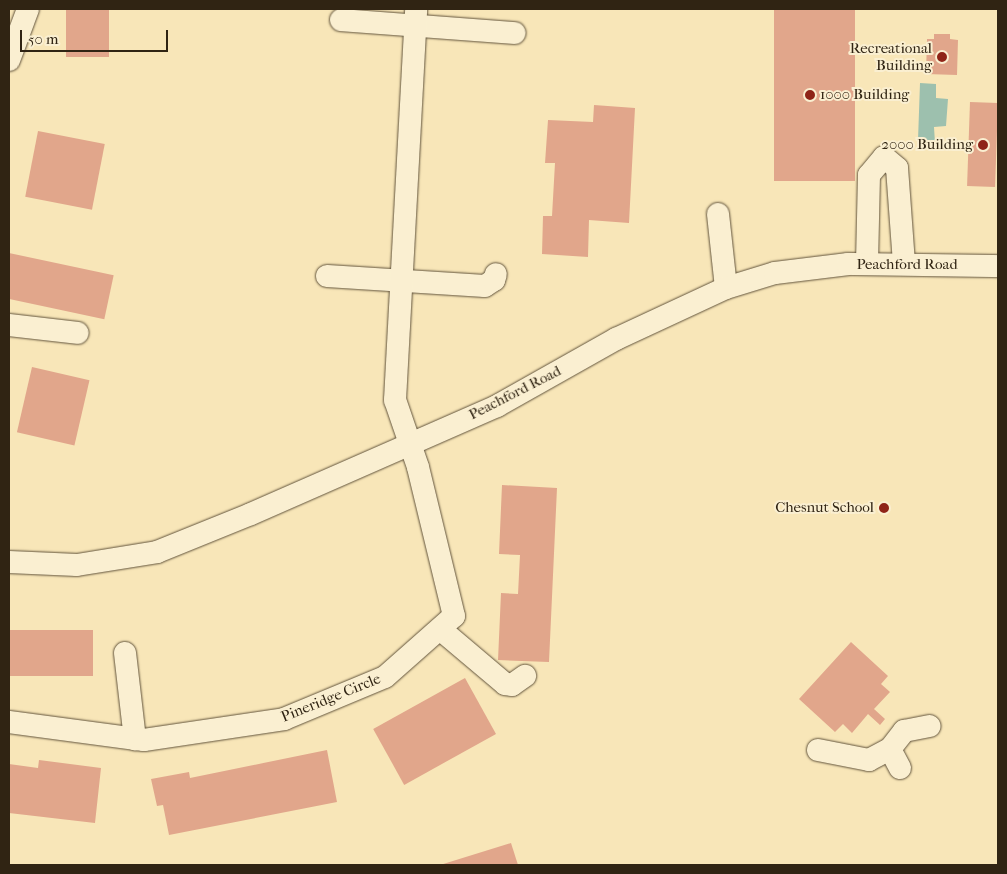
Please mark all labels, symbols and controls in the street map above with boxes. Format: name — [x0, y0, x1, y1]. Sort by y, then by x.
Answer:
scale bar — [22, 20, 170, 52]
text: 50 m — [28, 30, 58, 48]
place label: Recreational Building — [850, 39, 932, 74]
marker: Recreational Building — [936, 51, 948, 63]
place label: 1000 Building — [820, 86, 909, 104]
marker: 1000 Building — [804, 89, 816, 101]
place label: 2000 Building — [881, 136, 973, 154]
marker: 2000 Building — [977, 139, 989, 151]
street label: Peachford Road — [856, 256, 958, 274]
street label: Peachford Road — [466, 362, 564, 424]
place label: Chesnut School — [775, 499, 874, 517]
marker: Chesnut School — [878, 502, 890, 514]
street label: Pineridge Circle — [279, 670, 383, 726]

